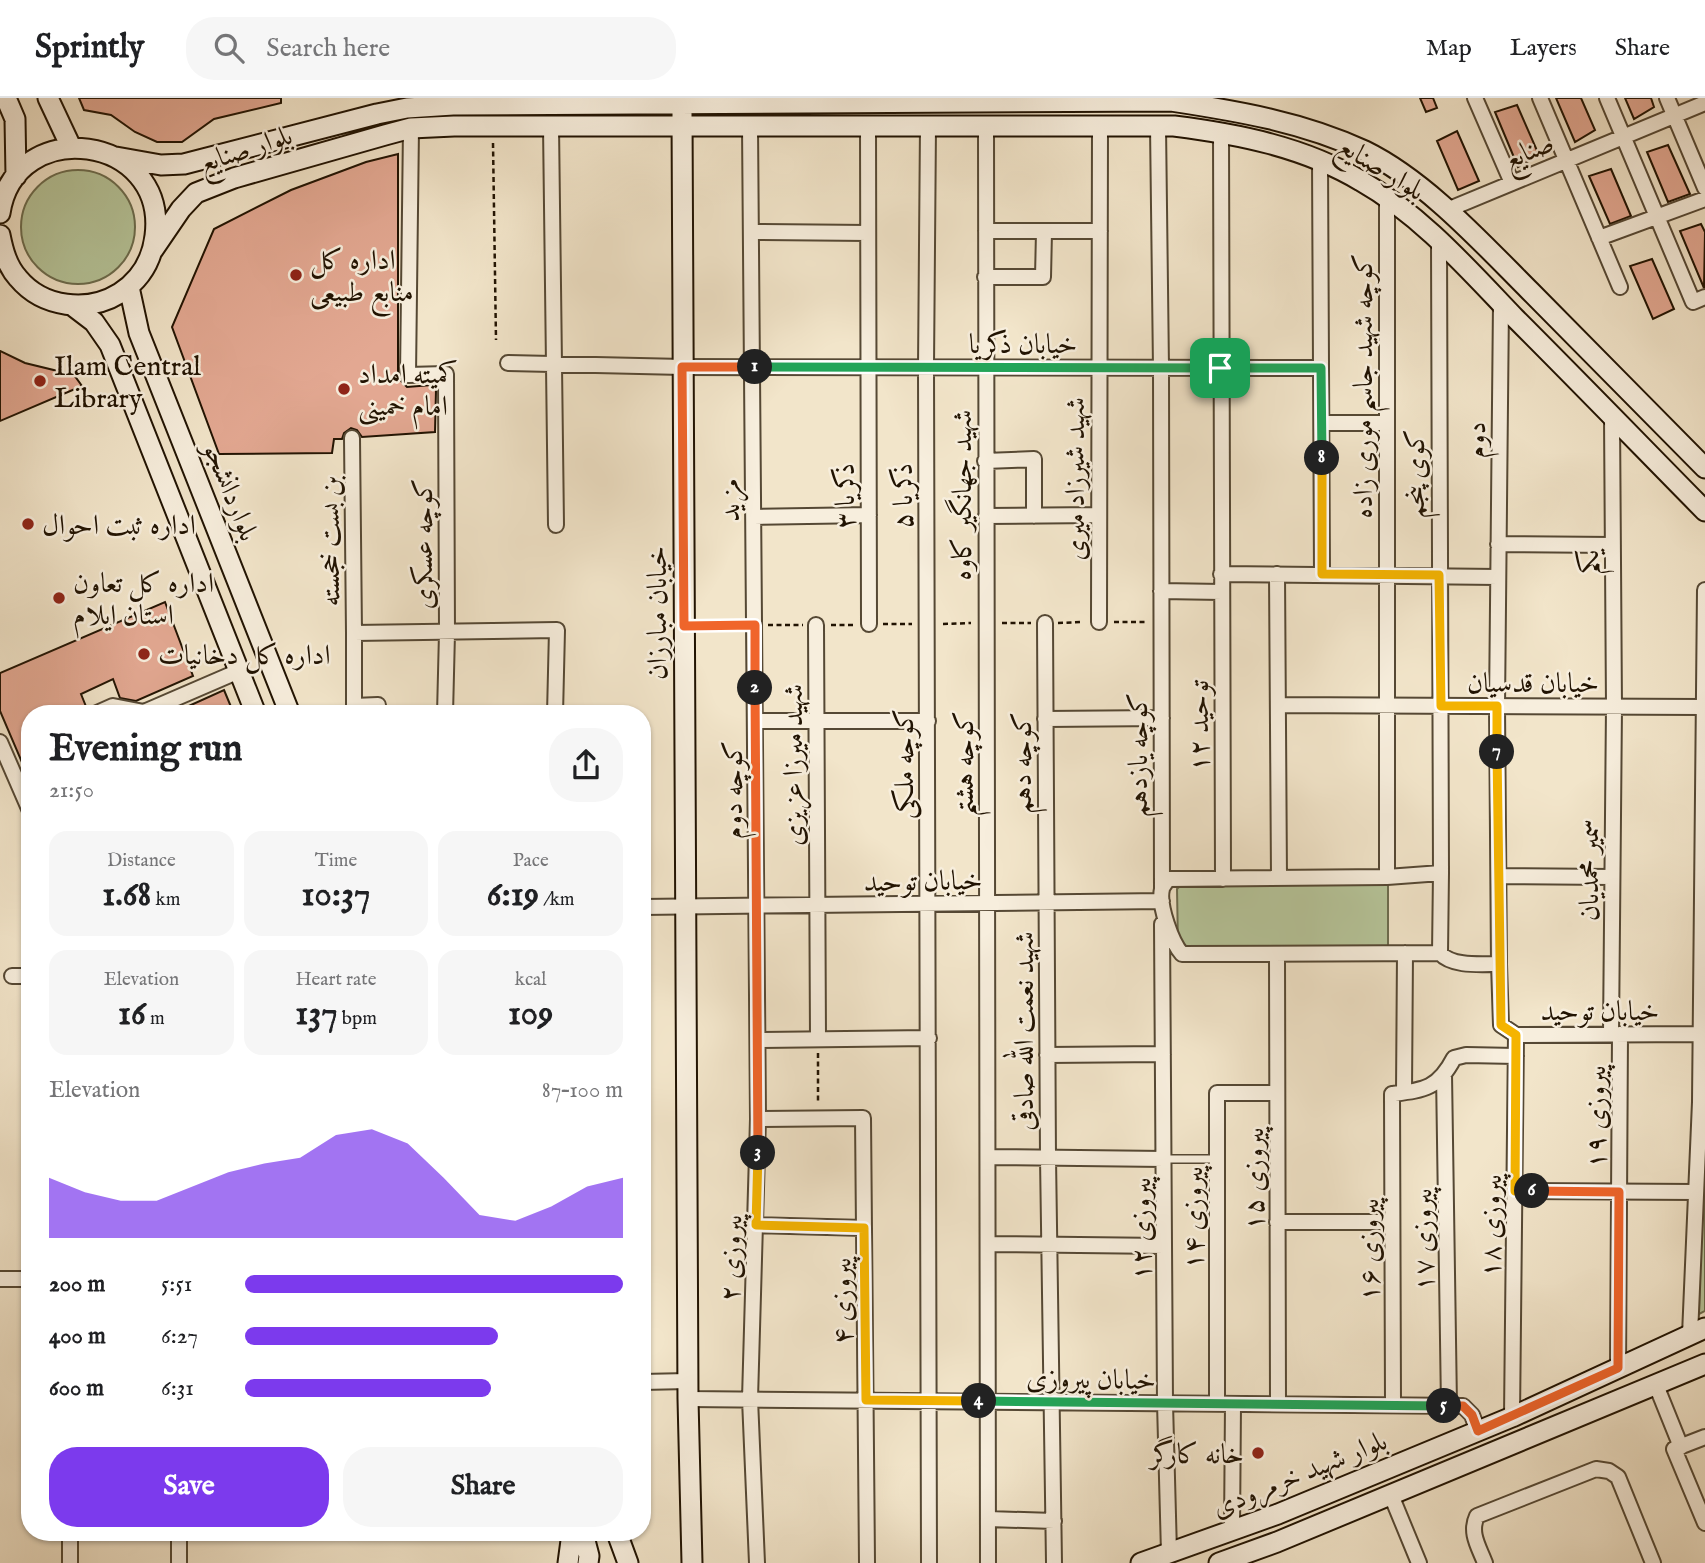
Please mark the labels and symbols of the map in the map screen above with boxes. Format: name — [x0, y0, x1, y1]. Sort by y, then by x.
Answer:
street label: بلوار صنایع — [194, 119, 299, 188]
street label: صنایع — [1498, 126, 1562, 184]
street label: بلوار صنایع — [1327, 129, 1431, 215]
place label: اداره کل منابع طبیعی — [310, 244, 414, 317]
street label: کوچه شهید جاسم موری زاده — [1347, 254, 1390, 518]
marker: اداره کل منابع طبیعی — [288, 267, 304, 283]
street label: خیابان ذکریا — [969, 328, 1077, 363]
pin — [1190, 338, 1250, 398]
place label: Ilam Central Library — [54, 350, 201, 417]
pin: 1 — [738, 350, 772, 384]
place label: کمیته امداد امام خمینی — [358, 358, 458, 430]
marker: Ilam Central Library — [32, 373, 48, 389]
marker: کمیته امداد امام خمینی — [336, 381, 352, 397]
street label: شهید شیرزاد میری — [1059, 397, 1094, 561]
street label: شهید جهانگیر کاوه — [944, 410, 981, 580]
street label: دوم — [1460, 422, 1500, 459]
street label: کوی پنجم — [1399, 429, 1441, 519]
street label: بلواردانشجو — [193, 434, 265, 547]
pin: 8 — [1304, 440, 1340, 476]
street label: ذکریا ۳ — [829, 463, 864, 529]
street label: ذکریا ۵ — [887, 463, 922, 529]
street label: بن بست خجسته — [314, 476, 349, 606]
street label: مزید — [714, 478, 749, 522]
street label: کوچه عسکری — [407, 479, 442, 609]
place label: اداره ثبت احوال — [42, 509, 196, 544]
marker: اداره ثبت احوال — [20, 516, 36, 532]
street label: خیابان مبارزان — [641, 546, 676, 680]
street label: یکم — [1573, 548, 1615, 574]
place label: اداره کل تعاون استان ایلام — [73, 567, 214, 639]
marker: اداره کل تعاون استان ایلام — [51, 590, 67, 606]
place label: اداره کل دخانیات — [158, 639, 330, 674]
marker: اداره کل دخانیات — [136, 646, 152, 662]
street label: خیابان قدسیان — [1467, 667, 1599, 702]
pin: 2 — [738, 670, 772, 706]
street label: توحید ۱۲ — [1183, 679, 1218, 772]
street label: شهید میرزا عزیزی — [777, 684, 812, 846]
street label: کوچه یازدهم — [1122, 693, 1164, 817]
street label: کوچه ملکی — [888, 709, 923, 819]
street label: کوچه هشتم — [948, 711, 991, 817]
street label: کوچه دهم — [1006, 712, 1048, 814]
pin: 7 — [1480, 734, 1514, 770]
street label: کوچه دوم — [717, 741, 757, 839]
street label: سمیر محمدیان — [1573, 819, 1608, 921]
street label: خیابان توحید — [863, 864, 983, 901]
street label: شهید نعمت الله صادقی — [1002, 931, 1043, 1131]
street label: خیابان توحید — [1541, 995, 1659, 1030]
street label: پیروزی ۱۹ — [1580, 1064, 1616, 1169]
street label: پیروزی ۱۵ — [1238, 1126, 1274, 1231]
pin: 3 — [740, 1136, 776, 1170]
street label: پیروزی ۱۴ — [1177, 1165, 1213, 1270]
street label: پیروزی ۱۸ — [1474, 1172, 1512, 1278]
pin: 6 — [1514, 1174, 1550, 1208]
street label: پیروزی ۱۲ — [1125, 1176, 1161, 1281]
street label: پیروزی ۱۷ — [1406, 1186, 1444, 1292]
street label: پیروزی ۱۶ — [1353, 1197, 1389, 1302]
street label: پیروزی ۲ — [713, 1212, 753, 1302]
street label: پیروزی ۴ — [825, 1255, 863, 1345]
street label: خیابان پیروزی — [1026, 1362, 1156, 1400]
pin: 4 — [962, 1384, 996, 1418]
pin: 5 — [1426, 1388, 1462, 1424]
street label: بلوار شهید خرمرودی — [1207, 1424, 1393, 1526]
place label: خانه کارگر — [1147, 1435, 1244, 1473]
marker: خانه کارگر — [1250, 1445, 1266, 1461]

